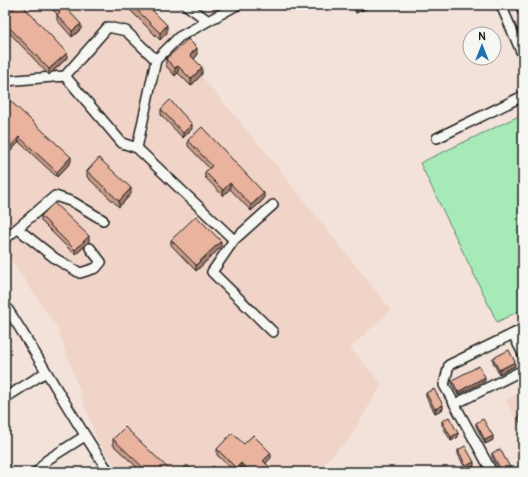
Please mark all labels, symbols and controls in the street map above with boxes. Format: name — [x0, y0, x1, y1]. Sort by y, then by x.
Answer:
north arrow — [462, 26, 502, 66]
text: N — [478, 30, 486, 43]

